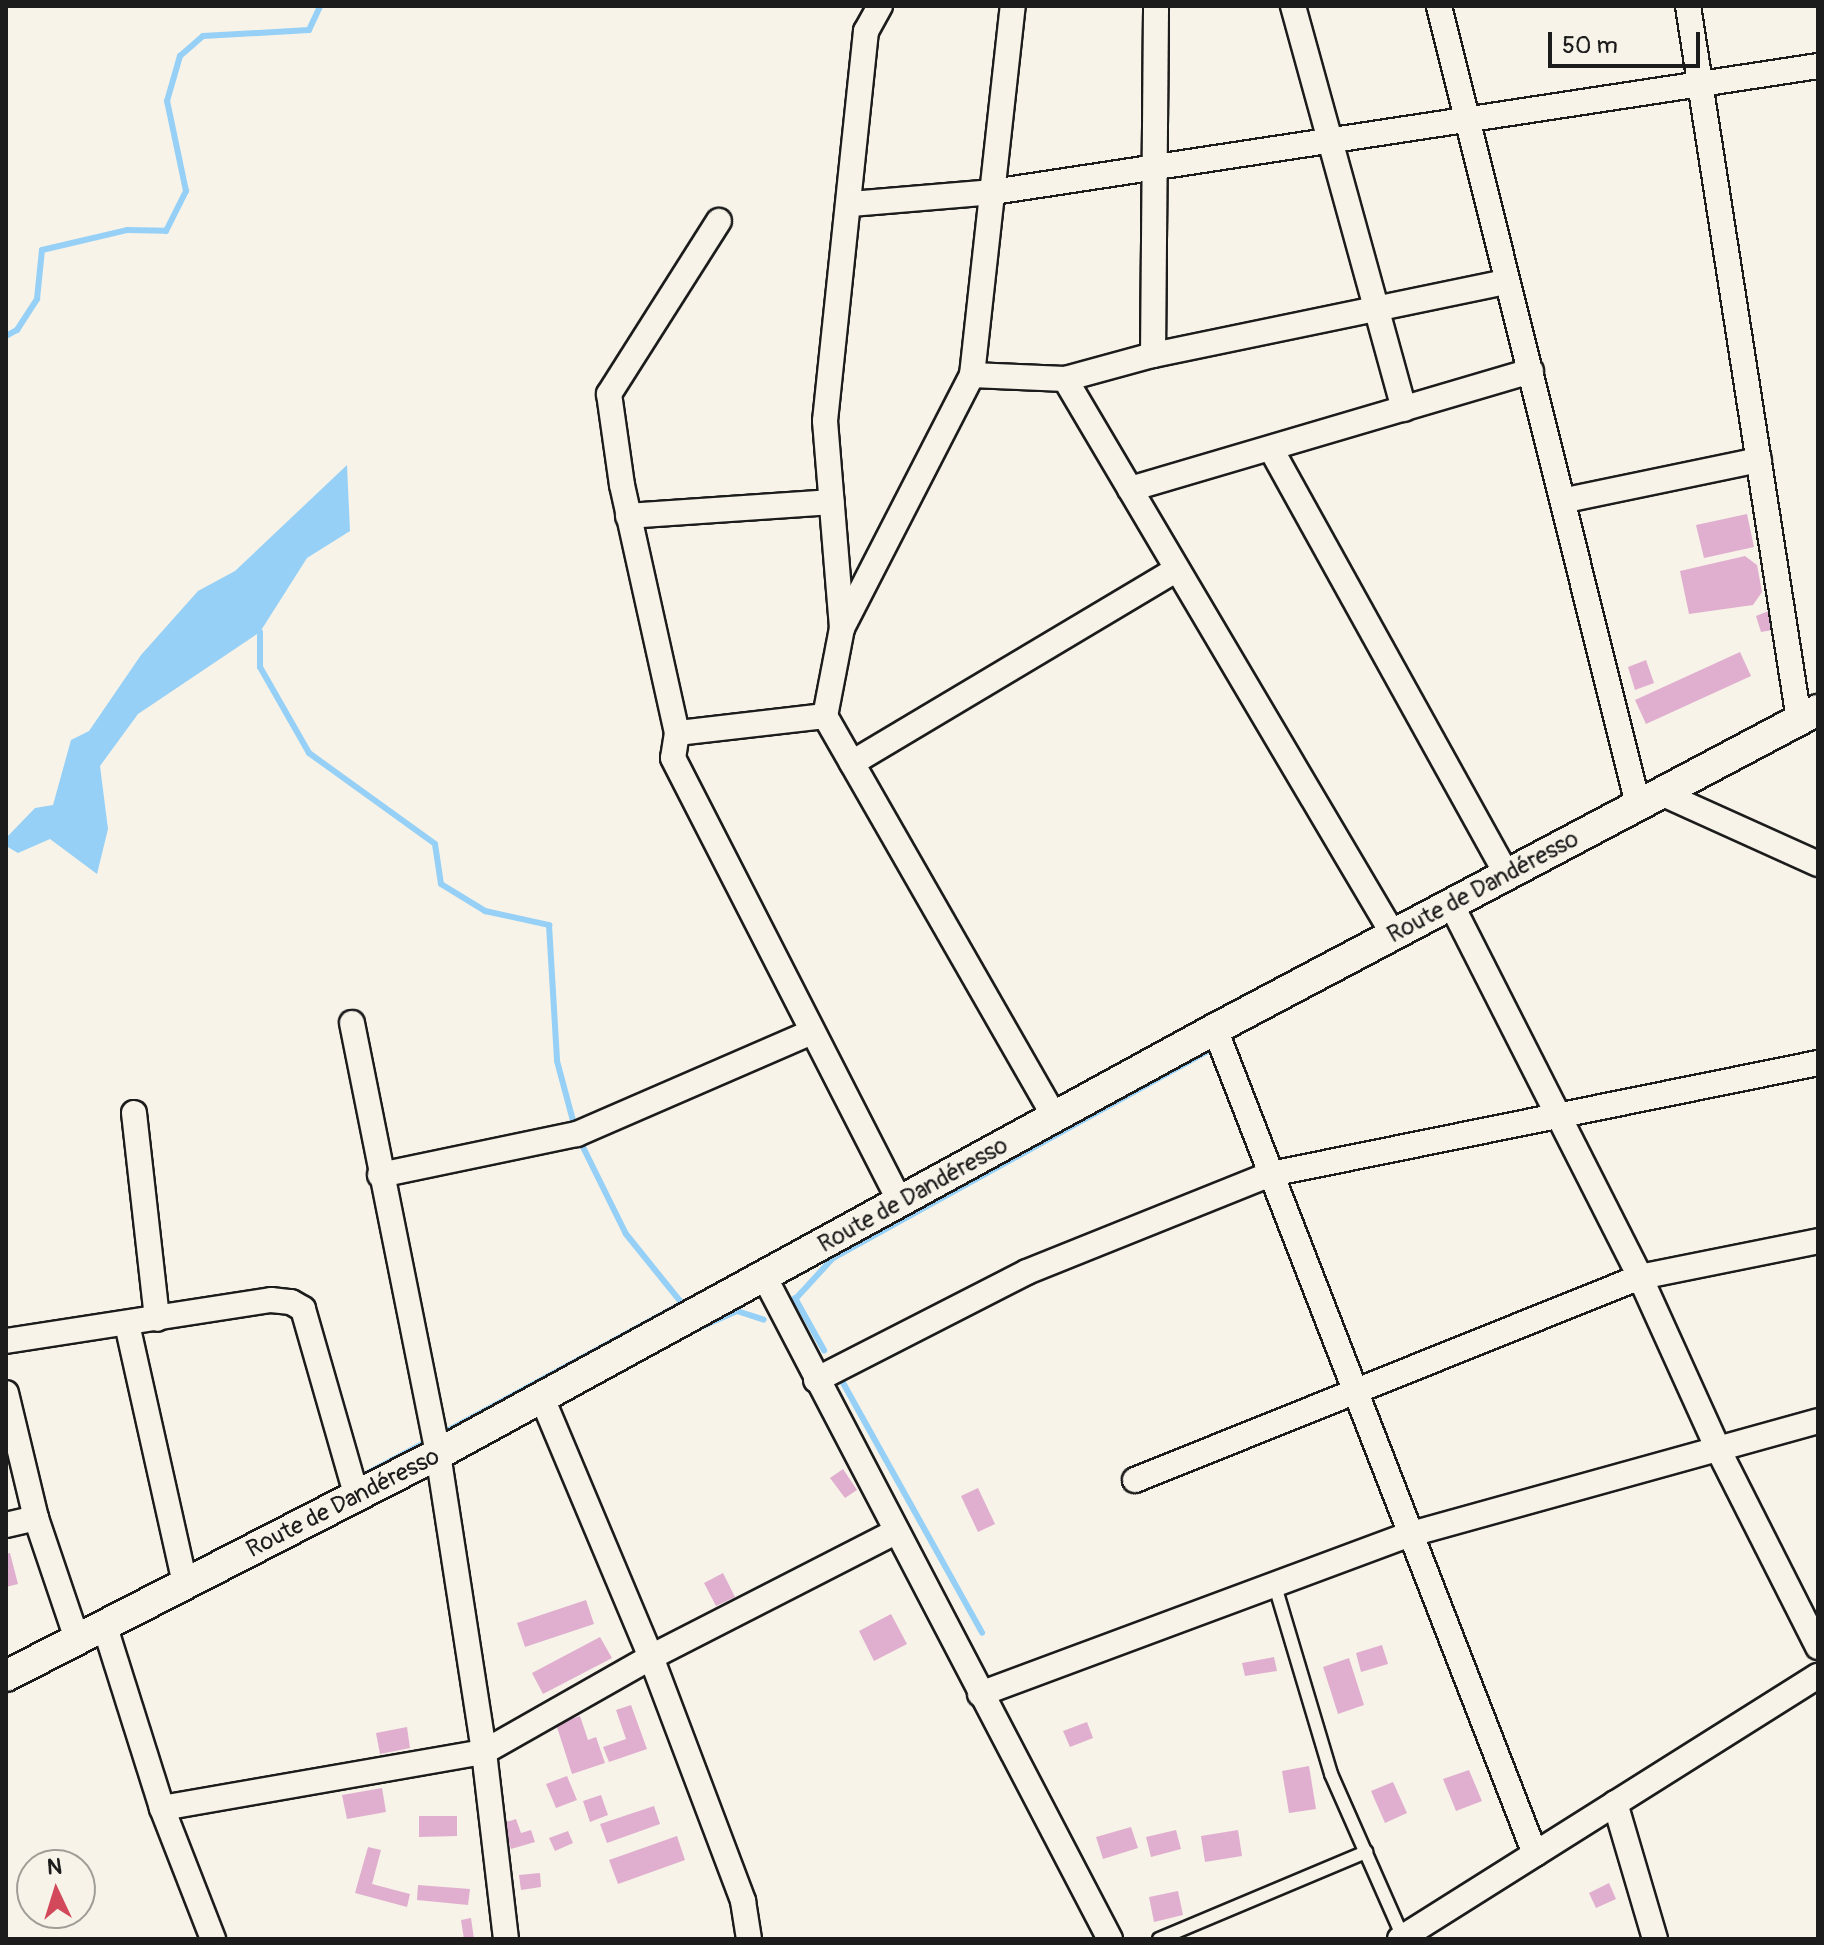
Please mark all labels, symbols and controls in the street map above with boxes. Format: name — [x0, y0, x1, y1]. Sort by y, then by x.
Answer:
scale bar — [1552, 16, 1704, 66]
text: 50 m — [1562, 31, 1618, 60]
street label: Route de Dandéresso — [1382, 824, 1584, 950]
street label: Route de Dandéresso — [813, 1131, 1013, 1259]
street label: Route de Dandéresso — [242, 1442, 444, 1564]
north arrow — [16, 1849, 96, 1929]
text: N — [46, 1853, 63, 1882]

